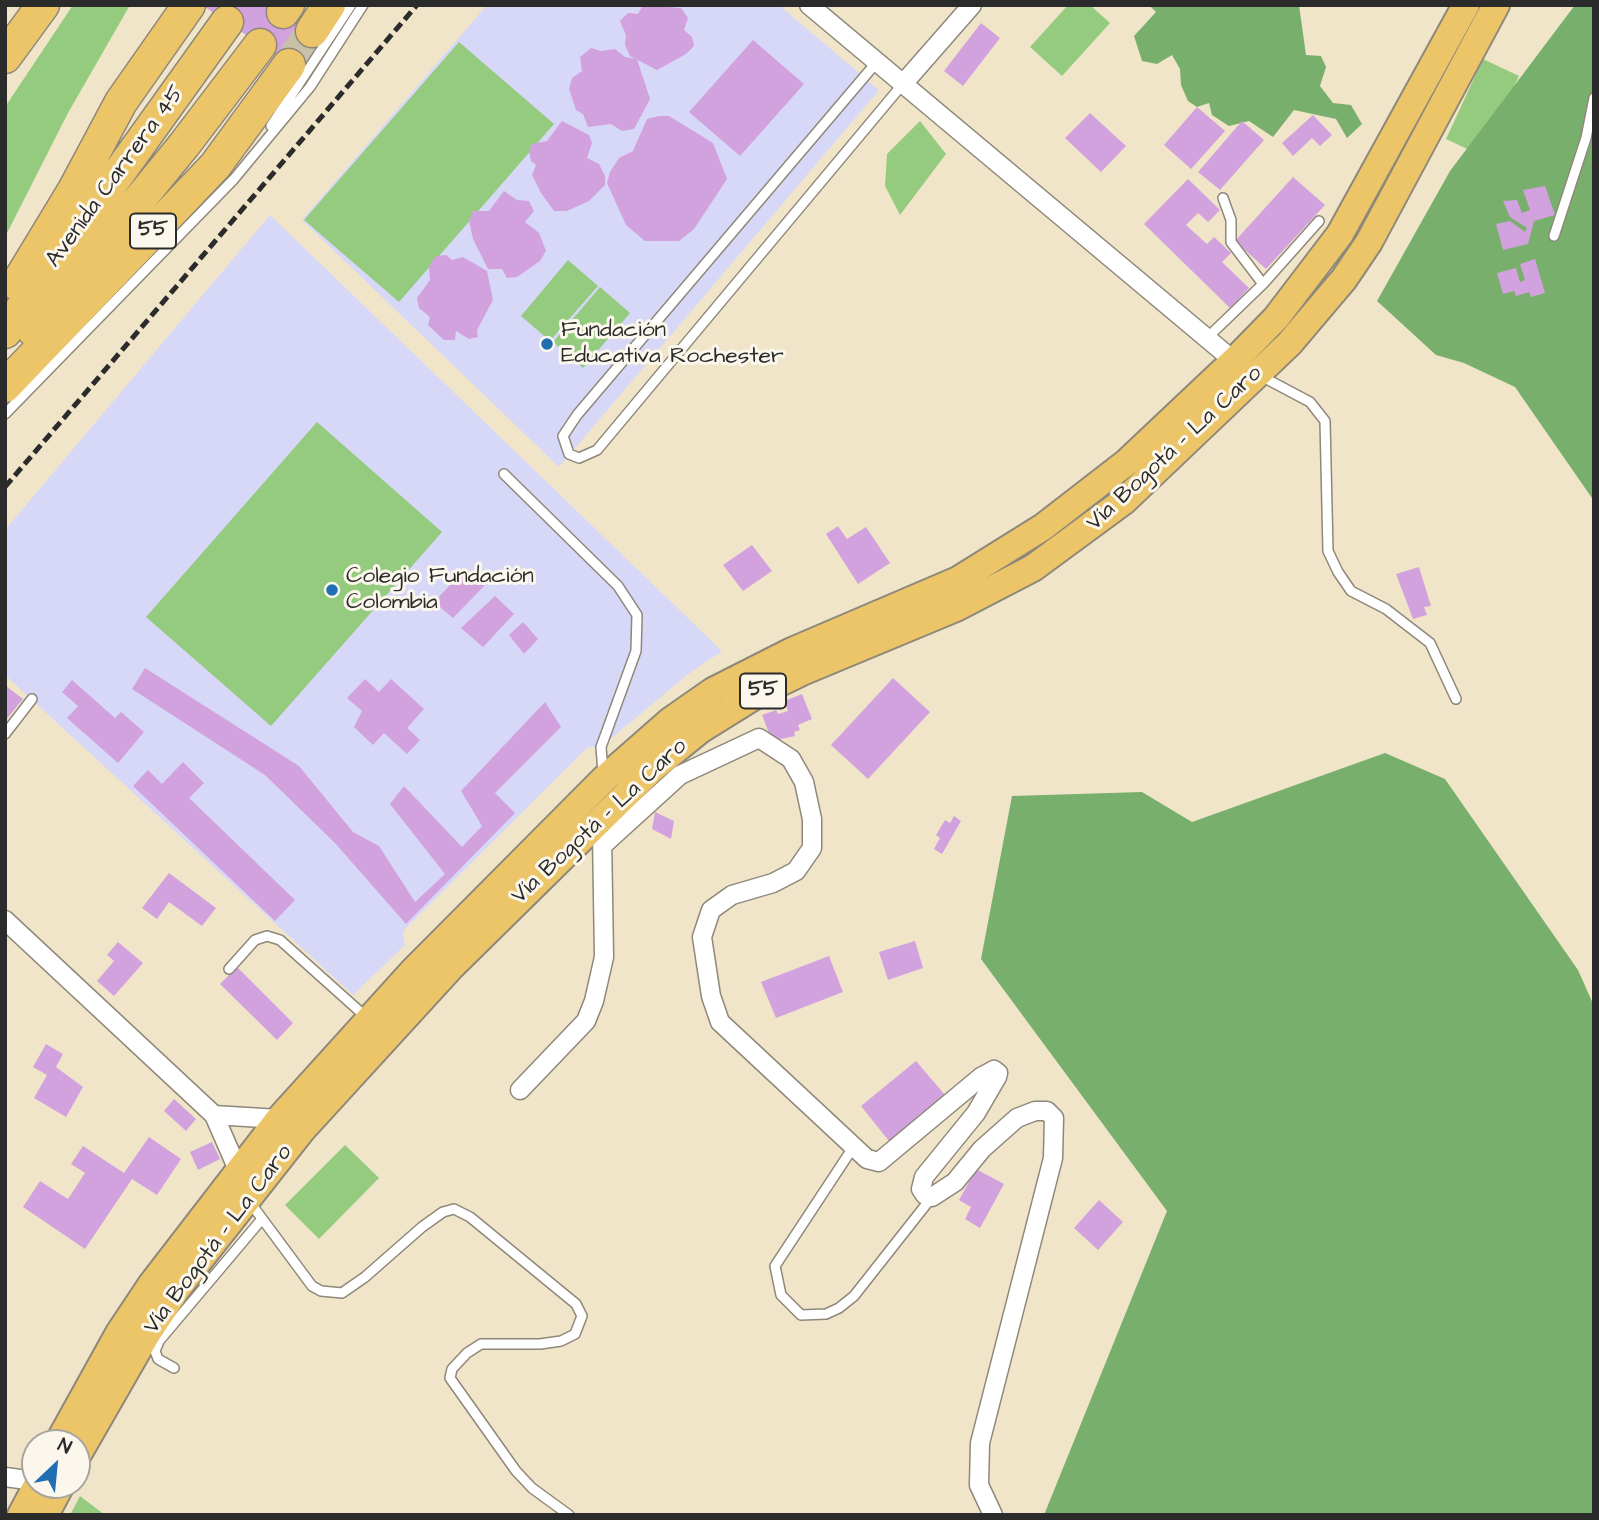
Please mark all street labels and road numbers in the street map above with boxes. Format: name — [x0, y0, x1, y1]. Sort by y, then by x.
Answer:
street label: Avenida Carrera 45 — [41, 81, 191, 273]
road number: 55 — [130, 214, 176, 248]
street label: Vía Bogotá - La Caro — [1082, 361, 1268, 537]
road number: 55 — [740, 674, 786, 708]
street label: Vía Bogotá - La Caro — [507, 734, 693, 910]
street label: Vía Bogotá - La Caro — [139, 1140, 299, 1340]

